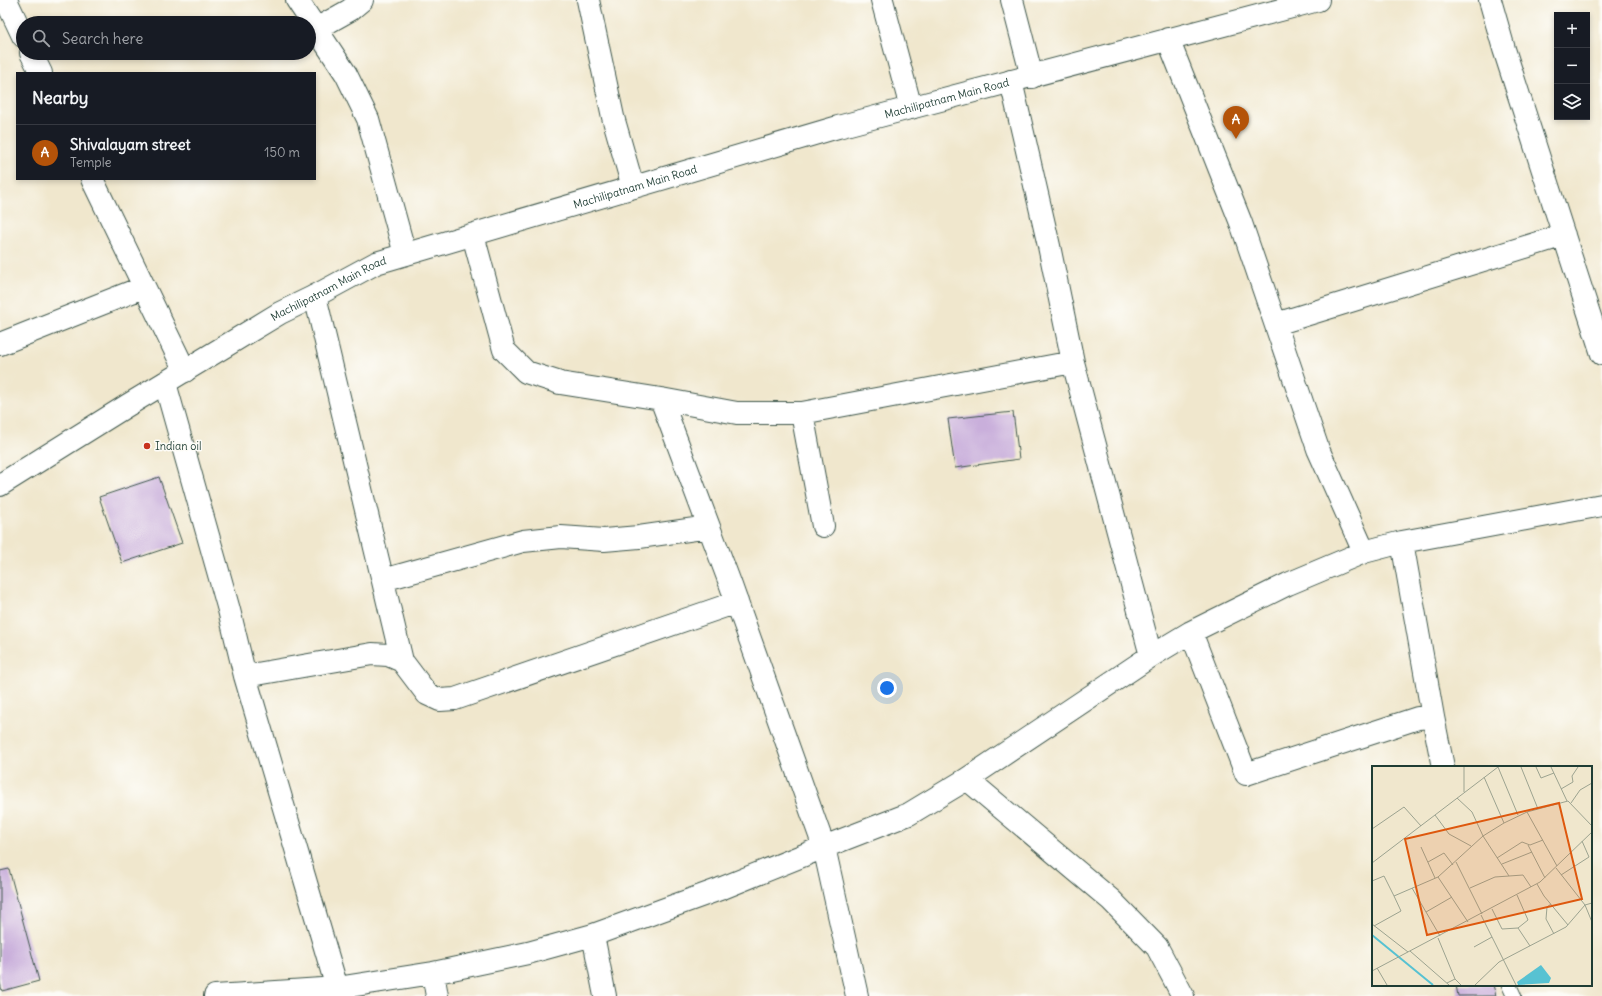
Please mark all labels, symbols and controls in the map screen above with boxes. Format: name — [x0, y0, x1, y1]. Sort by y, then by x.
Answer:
map controls — [1554, 12, 1590, 120]
button: + — [1554, 12, 1590, 48]
search box — [16, 16, 316, 60]
icon: search — [30, 27, 52, 49]
text: Search here — [62, 29, 143, 48]
button: − — [1554, 48, 1590, 84]
street label: Machilipatnam Main Road — [883, 75, 1011, 121]
button: layers — [1554, 84, 1590, 120]
text: Nearby — [32, 87, 88, 109]
pin: A — [1223, 106, 1249, 139]
text: Shivalayam street — [70, 135, 191, 154]
text: A — [41, 144, 49, 161]
text: 150 m — [264, 144, 300, 161]
text: Temple — [70, 154, 112, 171]
street label: Machilipatnam Main Road — [572, 162, 699, 212]
street label: Machilipatnam Main Road — [268, 253, 388, 324]
place label: Indian oil — [155, 439, 201, 453]
marker: Indian oil — [142, 441, 152, 451]
your location — [877, 678, 897, 698]
inset map — [1372, 766, 1592, 986]

